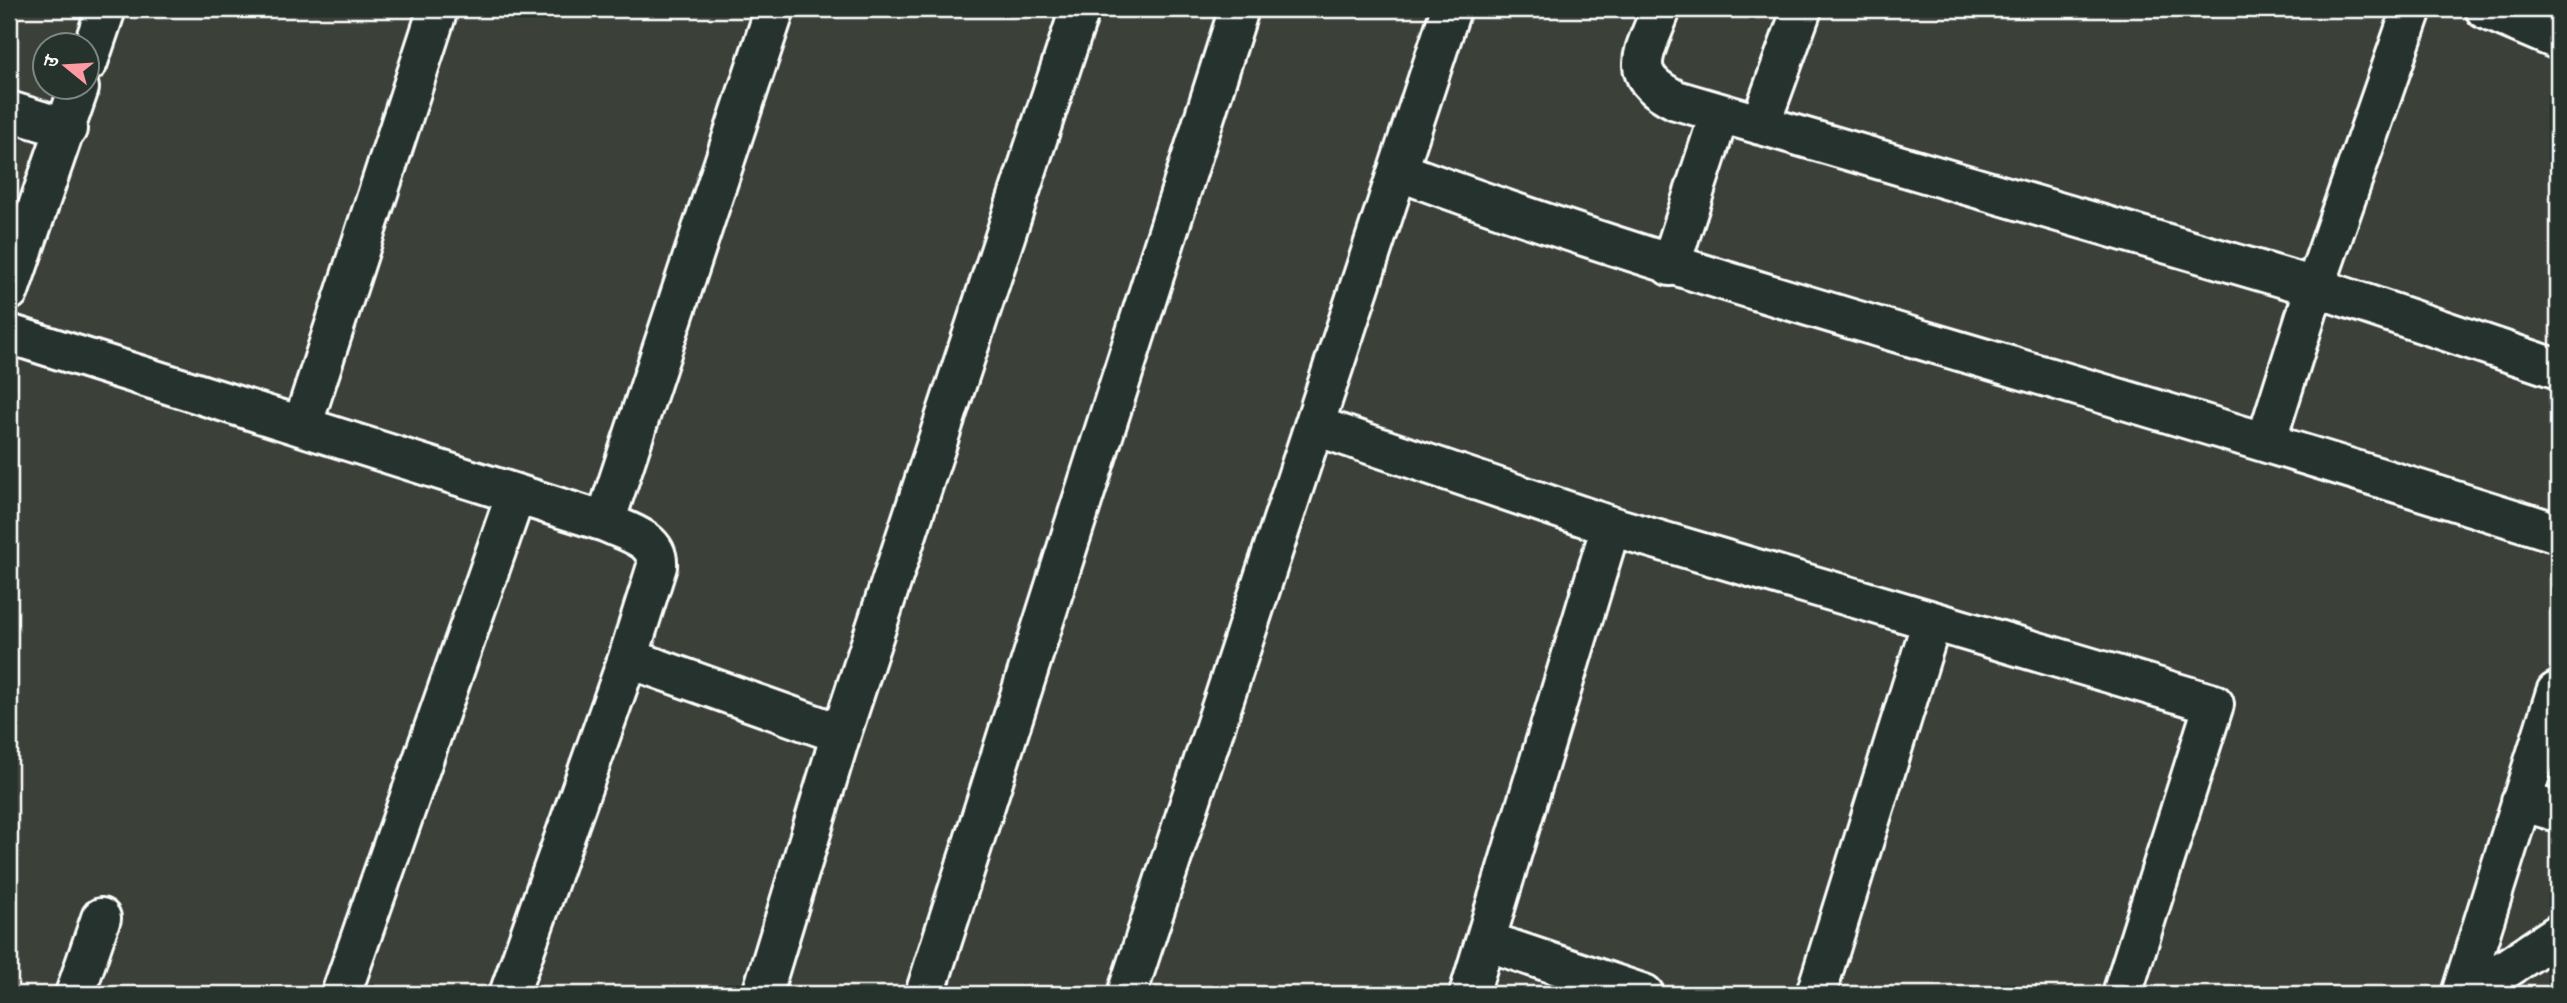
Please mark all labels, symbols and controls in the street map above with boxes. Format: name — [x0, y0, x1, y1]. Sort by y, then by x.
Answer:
north arrow — [32, 32, 102, 102]
text: उ — [38, 51, 68, 72]

